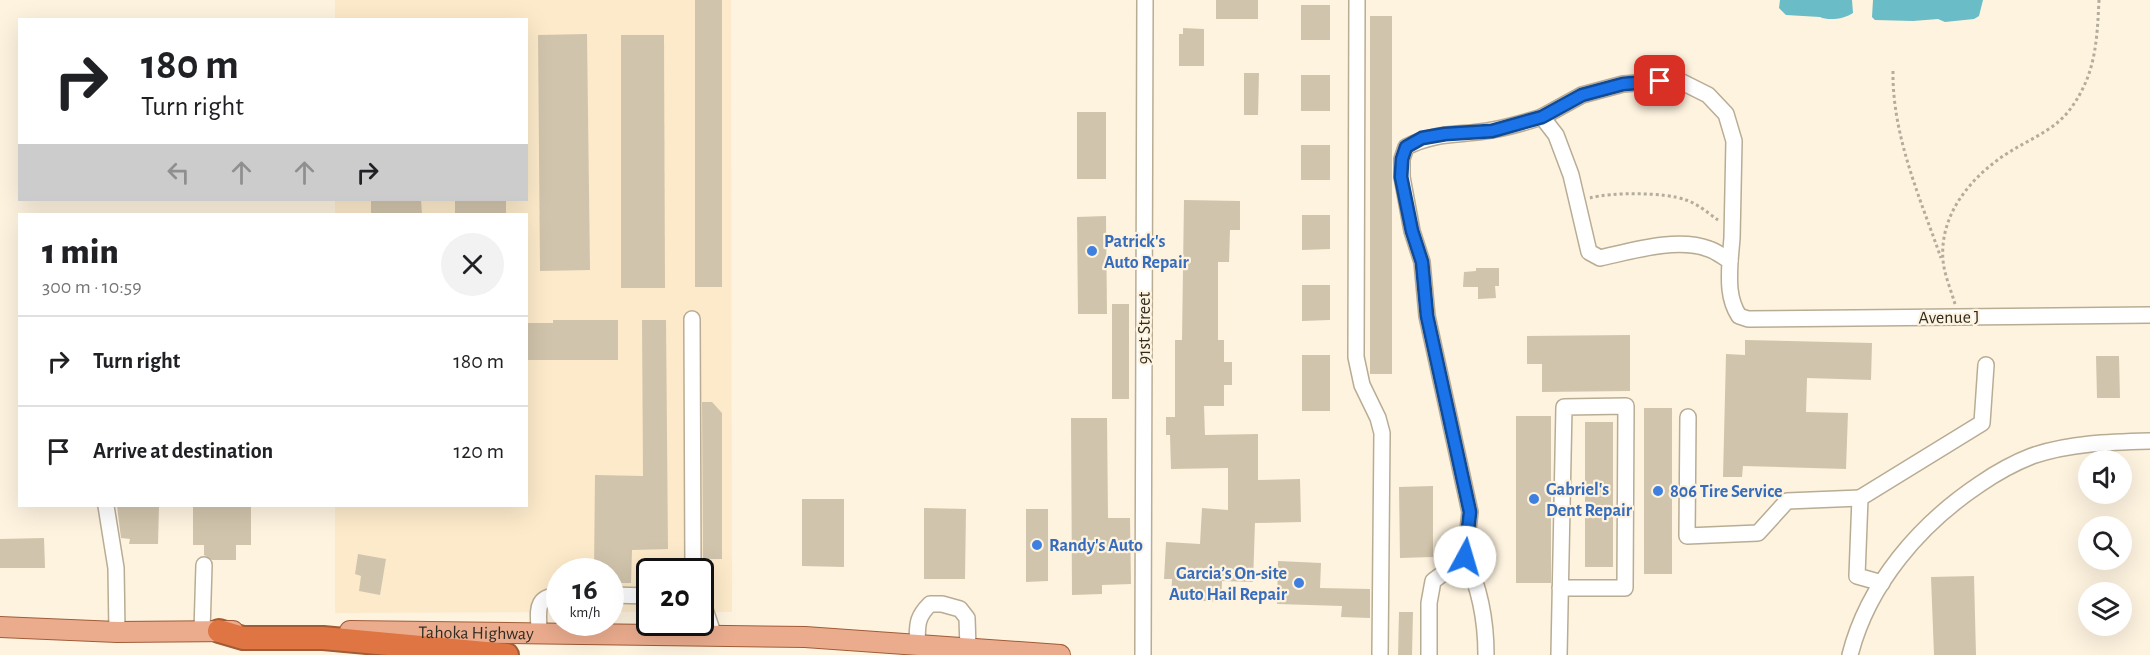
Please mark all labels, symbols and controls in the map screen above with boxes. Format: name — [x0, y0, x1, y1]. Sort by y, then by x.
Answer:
icon: right — [42, 42, 120, 120]
text: 180 m — [141, 44, 239, 86]
pin — [1634, 55, 1685, 106]
icon: arrive — [1643, 64, 1676, 97]
text: Turn right — [141, 93, 244, 120]
icon: left — [162, 156, 195, 189]
icon: ahead — [225, 156, 258, 189]
icon: ahead — [288, 156, 321, 189]
icon: right — [351, 156, 384, 189]
button: close — [441, 233, 504, 296]
place label: Patrick's Auto Repair — [1104, 233, 1190, 272]
text: 1 min — [42, 234, 119, 270]
marker: Patrick's Auto Repair — [1085, 244, 1099, 258]
text: 300 m · 10:59 — [42, 277, 142, 297]
street label: 91st Street — [1136, 292, 1154, 364]
street label: Avenue J — [1918, 308, 1980, 328]
icon: right — [42, 345, 75, 378]
text: Turn right — [93, 350, 180, 372]
text: 180 m — [453, 350, 504, 372]
icon: arrive — [42, 435, 75, 468]
text: Arrive at destination — [93, 440, 273, 462]
text: 120 m — [454, 440, 504, 462]
map controls — [2078, 450, 2132, 636]
button: sound — [2078, 450, 2132, 504]
place label: Gabriel's Dent Repair — [1546, 481, 1633, 520]
place label: 806 Tire Service — [1670, 483, 1783, 501]
marker: 806 Tire Service — [1651, 484, 1665, 498]
marker: Gabriel's Dent Repair — [1527, 492, 1541, 506]
button: search — [2078, 516, 2132, 570]
position arrow — [1433, 525, 1497, 589]
place label: Randy's Auto — [1049, 537, 1143, 555]
marker: Randy's Auto — [1030, 538, 1044, 552]
speed limit sign: 20 — [636, 558, 714, 636]
place label: Garcia’s On-site Auto Hail Repair — [1169, 565, 1288, 604]
text: 16 — [572, 575, 598, 605]
marker: Garcia’s On-site Auto Hail Repair — [1292, 576, 1306, 590]
button: layers — [2078, 582, 2132, 636]
text: km/h — [570, 605, 600, 620]
street label: Tahoka Highway — [418, 624, 534, 643]

